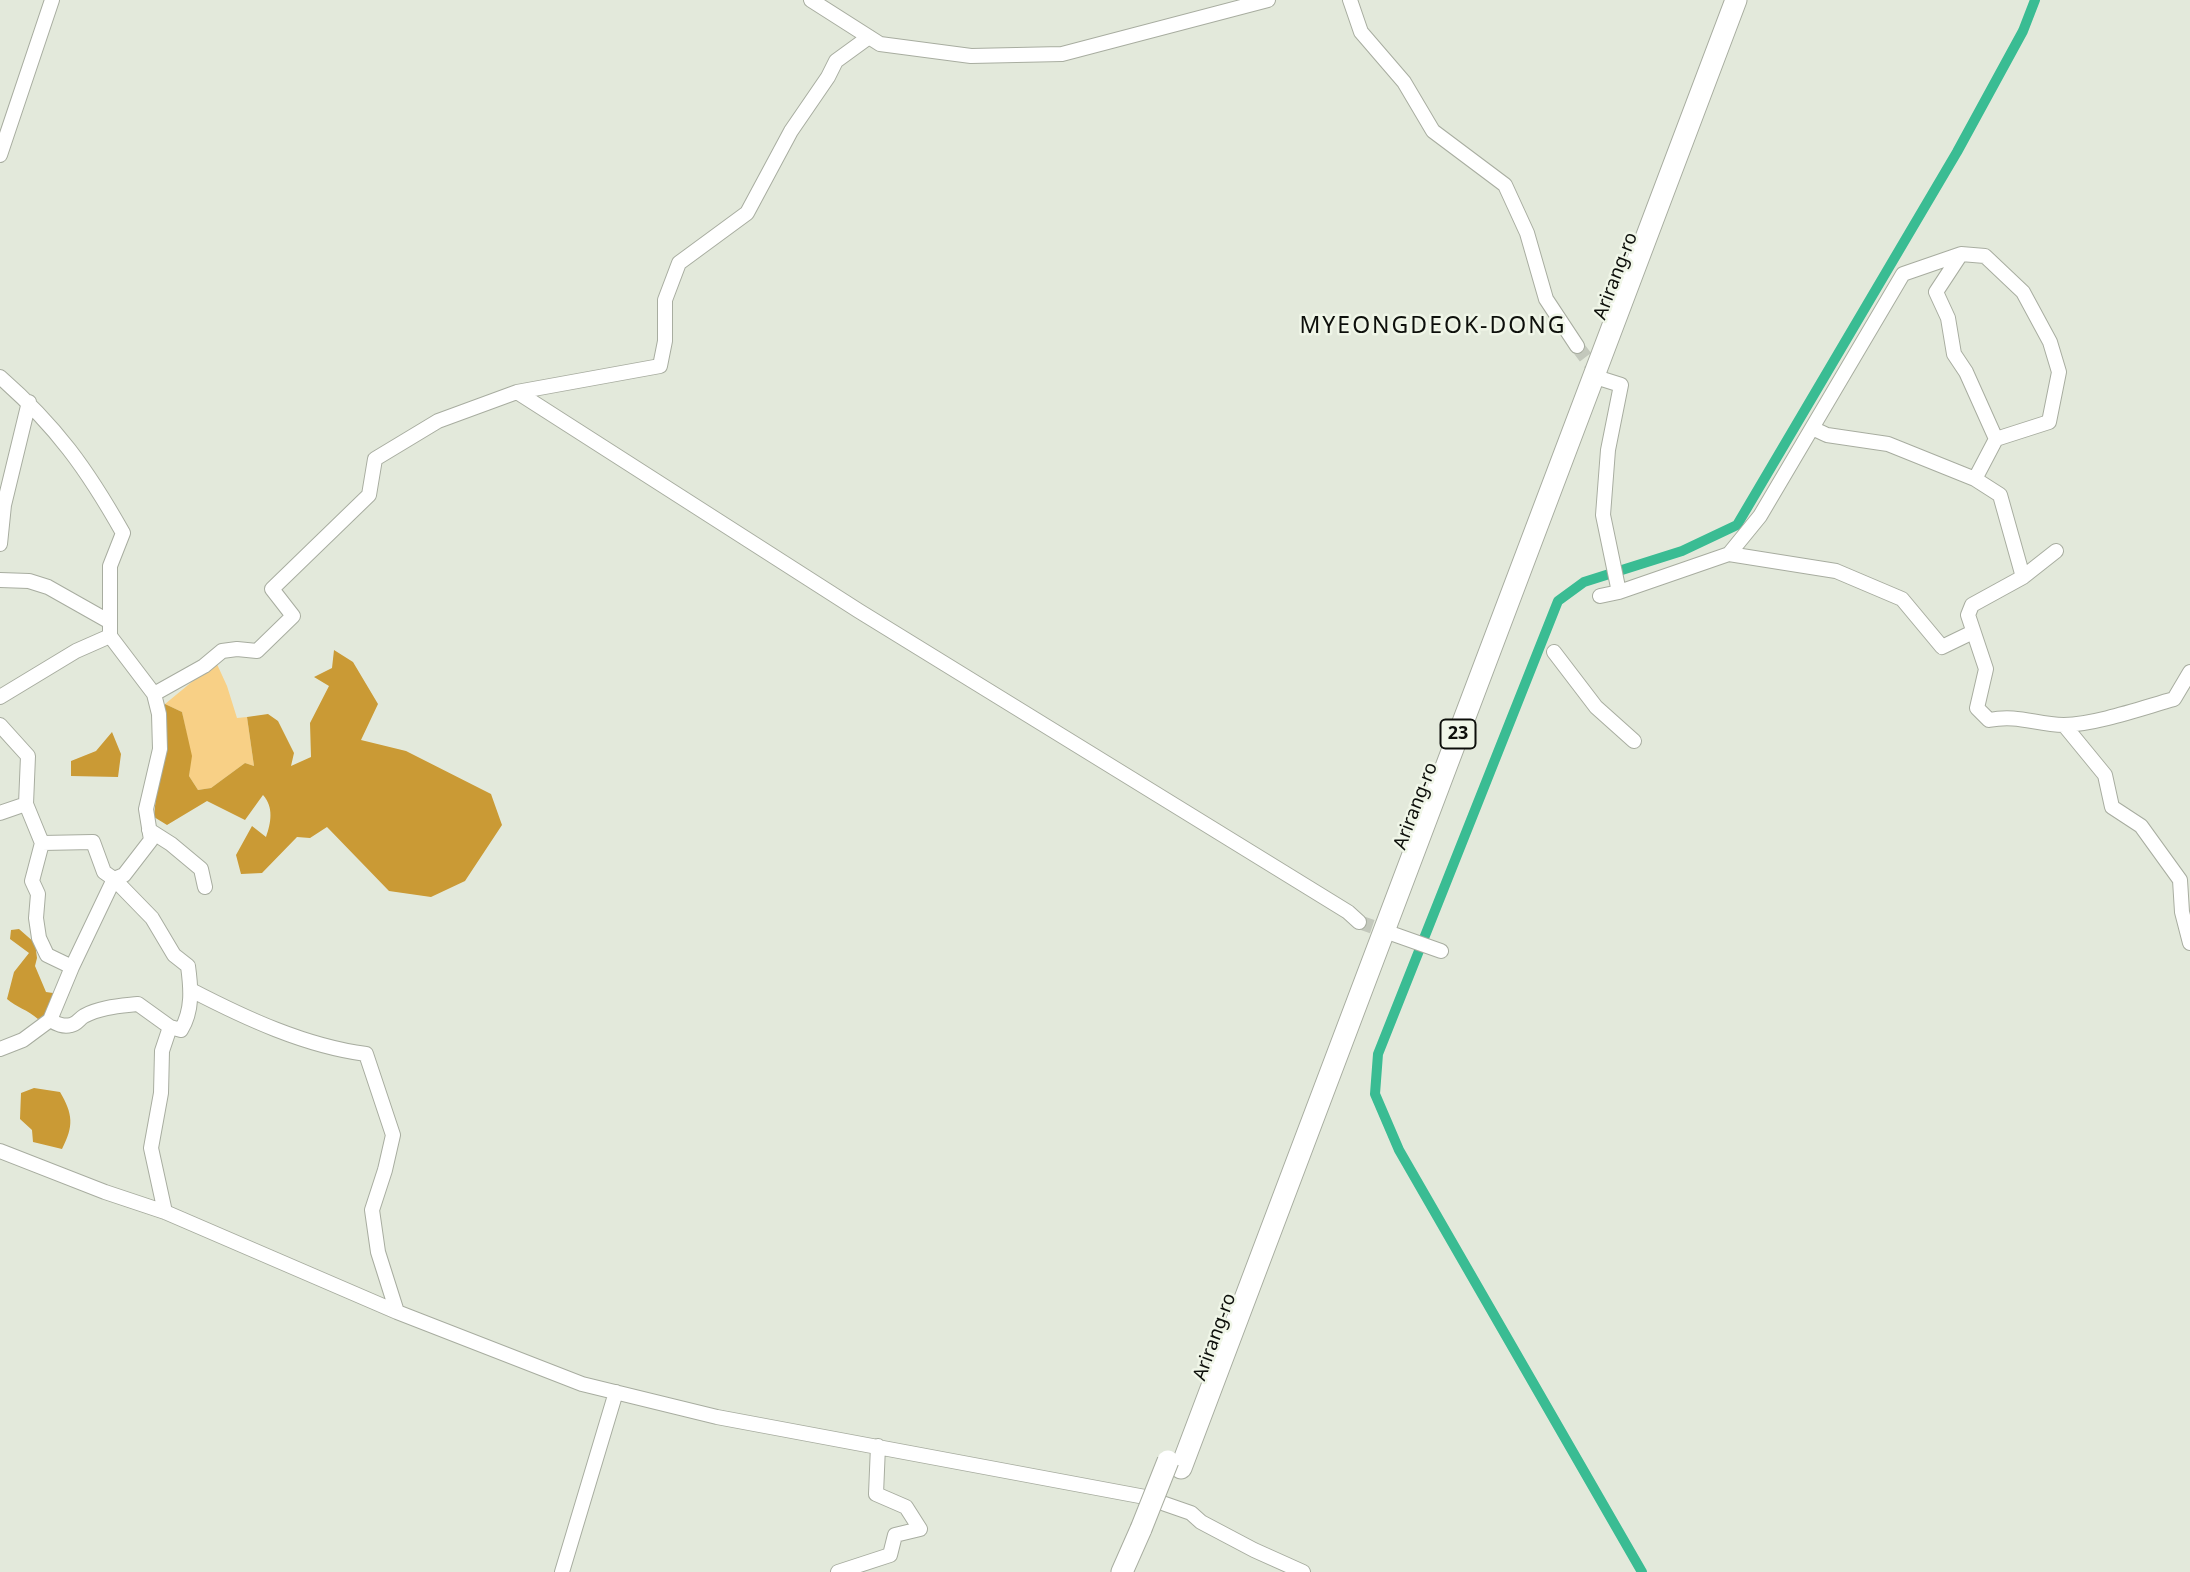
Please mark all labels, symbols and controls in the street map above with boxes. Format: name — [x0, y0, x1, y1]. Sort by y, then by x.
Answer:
street label: Arirang-ro — [1589, 229, 1643, 323]
district label: MYEONGDEOK-DONG — [1301, 312, 1565, 340]
road number: 23 — [1440, 720, 1476, 748]
street label: Arirang-ro — [1389, 759, 1443, 853]
street label: Arirang-ro — [1189, 1290, 1241, 1384]

